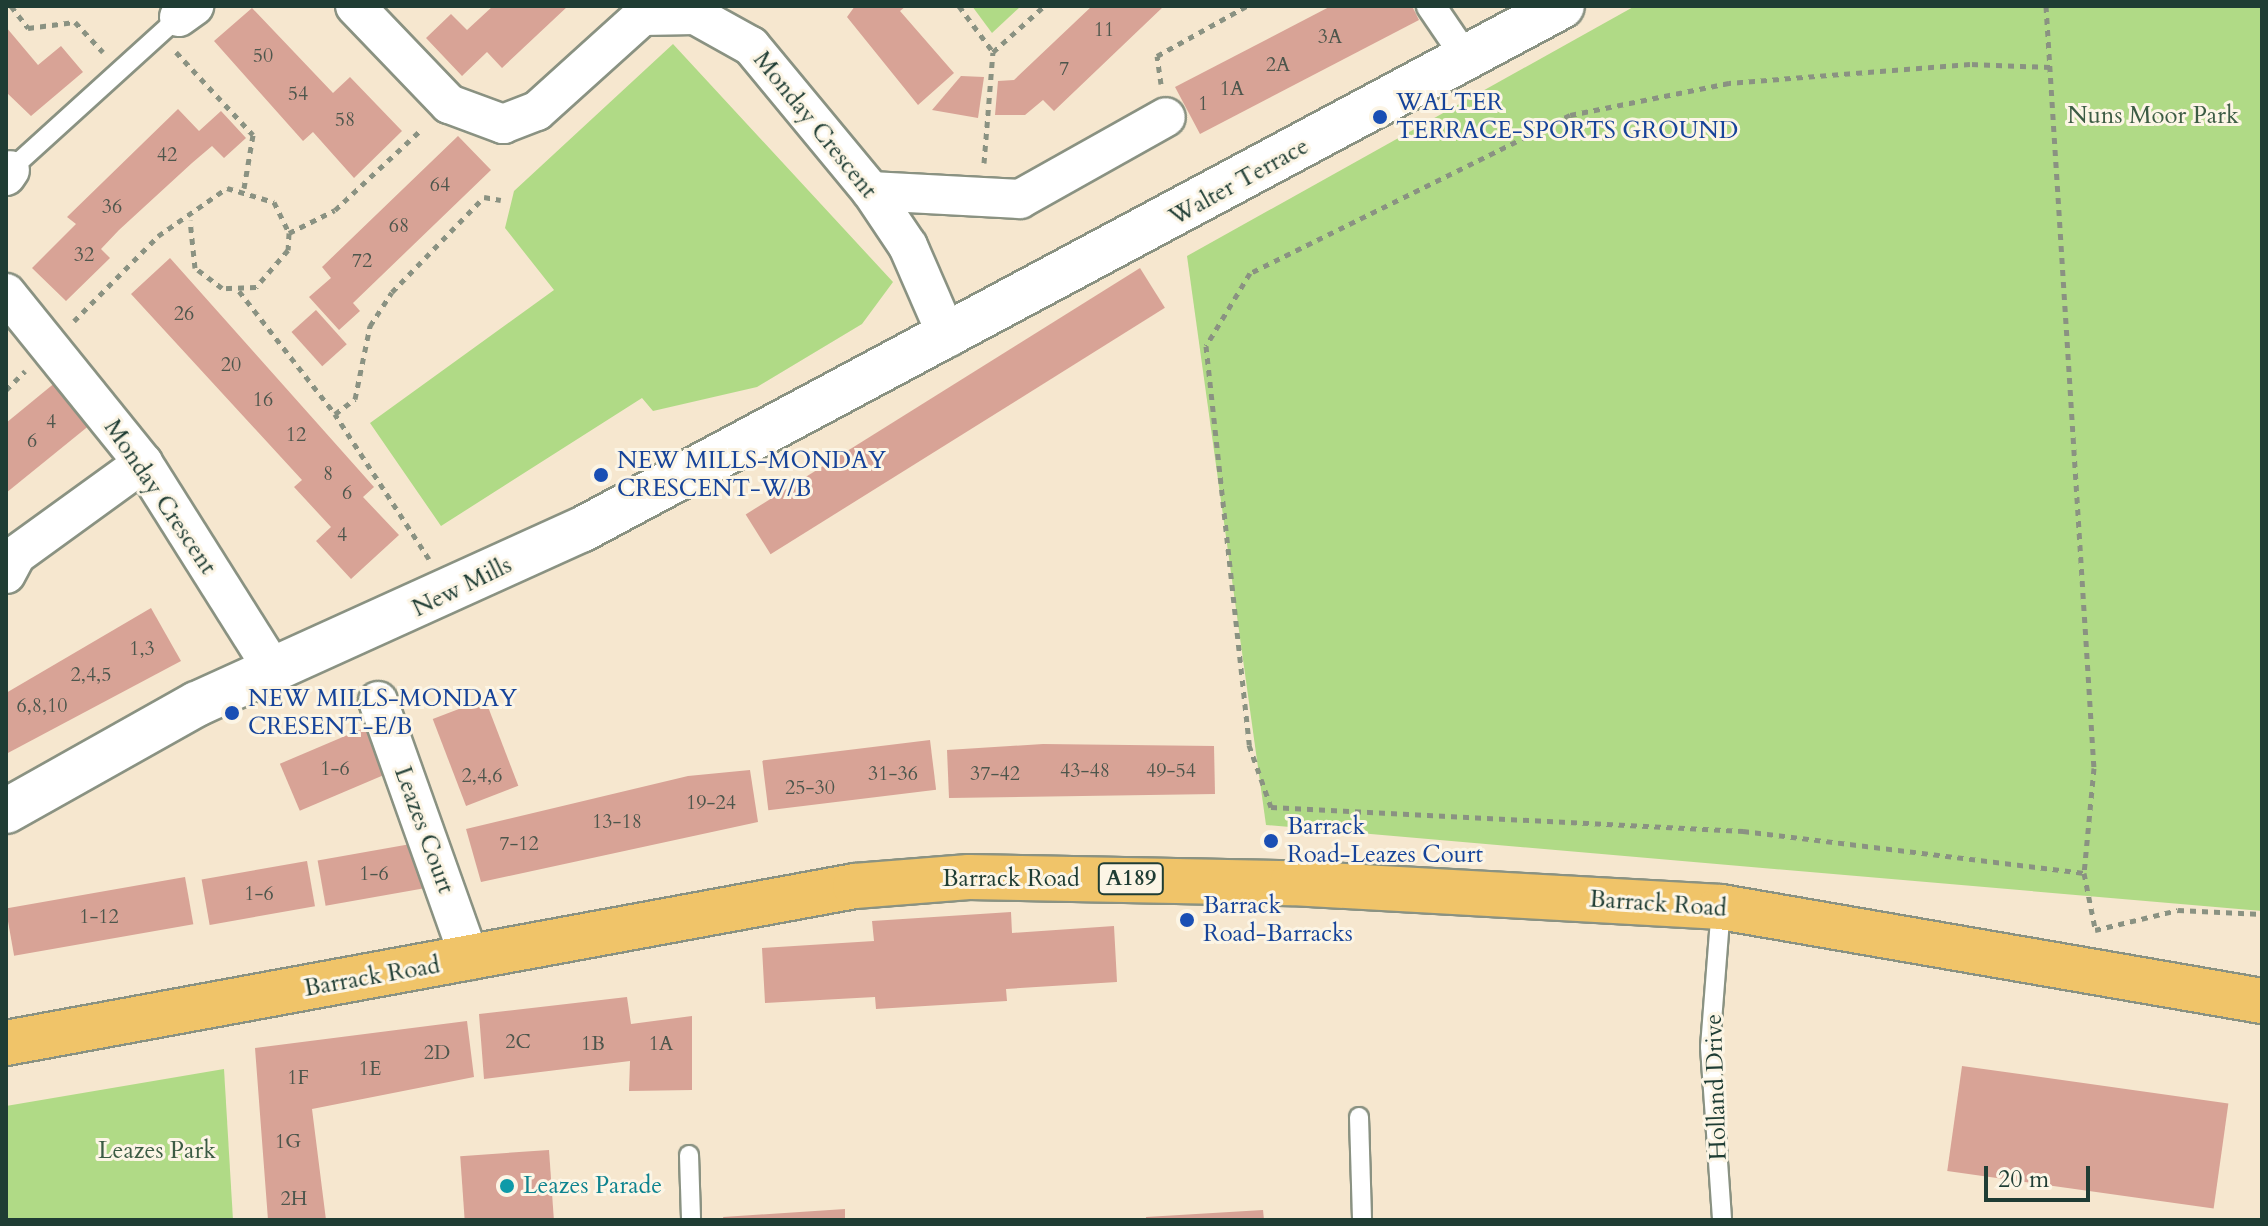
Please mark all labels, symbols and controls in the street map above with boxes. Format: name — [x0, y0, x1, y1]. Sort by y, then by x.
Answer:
house number: 11 — [1094, 17, 1114, 41]
house number: 3A — [1318, 24, 1342, 48]
house number: 50 — [253, 43, 273, 67]
street label: Monday Crescent — [747, 46, 883, 204]
house number: 2A — [1266, 52, 1290, 76]
house number: 7 — [1059, 56, 1069, 80]
house number: 1A — [1220, 76, 1244, 100]
house number: 54 — [288, 81, 308, 105]
place label: WALTER TERRACE-SPORTS GROUND — [1396, 89, 1738, 145]
house number: 1 — [1198, 91, 1208, 115]
park label: Nuns Moor Park — [2067, 102, 2239, 130]
house number: 58 — [335, 107, 355, 131]
marker: WALTER TERRACE-SPORTS GROUND — [1371, 108, 1389, 126]
street label: Walter Terrace — [1164, 132, 1314, 232]
house number: 42 — [157, 142, 177, 166]
house number: 64 — [430, 172, 450, 196]
house number: 36 — [102, 194, 122, 218]
house number: 68 — [389, 213, 409, 237]
house number: 32 — [74, 242, 94, 266]
house number: 72 — [352, 248, 372, 272]
house number: 26 — [174, 301, 194, 325]
house number: 20 — [221, 352, 241, 376]
house number: 16 — [253, 387, 273, 411]
house number: 4 — [46, 409, 56, 433]
street label: Monday Crescent — [98, 414, 222, 580]
house number: 12 — [286, 422, 306, 446]
house number: 6 — [27, 428, 37, 452]
place label: NEW MILLS-MONDAY CRESCENT-W/B — [617, 447, 886, 503]
house number: 8 — [323, 461, 333, 485]
marker: NEW MILLS-MONDAY CRESCENT-W/B — [592, 466, 610, 484]
house number: 6 — [342, 480, 352, 504]
house number: 4 — [337, 522, 347, 546]
street label: New Mills — [408, 551, 516, 623]
house number: 1,3 — [129, 636, 155, 660]
house number: 2,4,5 — [71, 662, 111, 686]
place label: NEW MILLS-MONDAY CRESENT-E/B — [248, 685, 517, 741]
house number: 6,8,10 — [16, 693, 68, 717]
marker: NEW MILLS-MONDAY CRESENT-E/B — [223, 704, 241, 722]
house number: 1-6 — [320, 756, 350, 780]
house number: 43-48 — [1060, 758, 1110, 782]
house number: 49-54 — [1146, 758, 1196, 782]
house number: 31-36 — [868, 761, 918, 785]
house number: 37-42 — [970, 761, 1020, 785]
street label: Leazes Court — [388, 763, 460, 897]
house number: 2,4,6 — [462, 763, 502, 787]
house number: 25-30 — [785, 775, 835, 799]
house number: 19-24 — [686, 790, 736, 814]
house number: 13-18 — [592, 809, 642, 833]
place label: Barrack Road-Leazes Court — [1287, 813, 1483, 869]
house number: 7-12 — [499, 831, 539, 855]
marker: Barrack Road-Leazes Court — [1262, 832, 1280, 850]
house number: 1-6 — [359, 861, 389, 885]
road number: A189 — [1097, 861, 1165, 897]
street label: Barrack Road — [942, 865, 1080, 893]
house number: 1-6 — [244, 881, 274, 905]
street label: Barrack Road — [1588, 885, 1728, 923]
place label: Barrack Road-Barracks — [1203, 892, 1353, 948]
house number: 1-12 — [79, 904, 119, 928]
marker: Barrack Road-Barracks — [1178, 911, 1196, 929]
street label: Barrack Road — [302, 951, 442, 1003]
street label: Holland Drive — [1699, 1013, 1733, 1161]
house number: 2C — [505, 1029, 531, 1053]
house number: 1B — [581, 1031, 605, 1055]
house number: 1A — [649, 1031, 673, 1055]
house number: 2D — [424, 1040, 450, 1064]
house number: 1E — [359, 1056, 381, 1080]
house number: 1F — [287, 1065, 309, 1089]
house number: 1G — [275, 1129, 301, 1153]
park label: Leazes Park — [98, 1137, 216, 1165]
scale bar — [1988, 1150, 2094, 1200]
text: 20 m — [1998, 1163, 2049, 1196]
place label: Leazes Parade — [523, 1172, 662, 1200]
marker: Leazes Parade — [498, 1177, 516, 1195]
house number: 2H — [281, 1186, 307, 1210]

